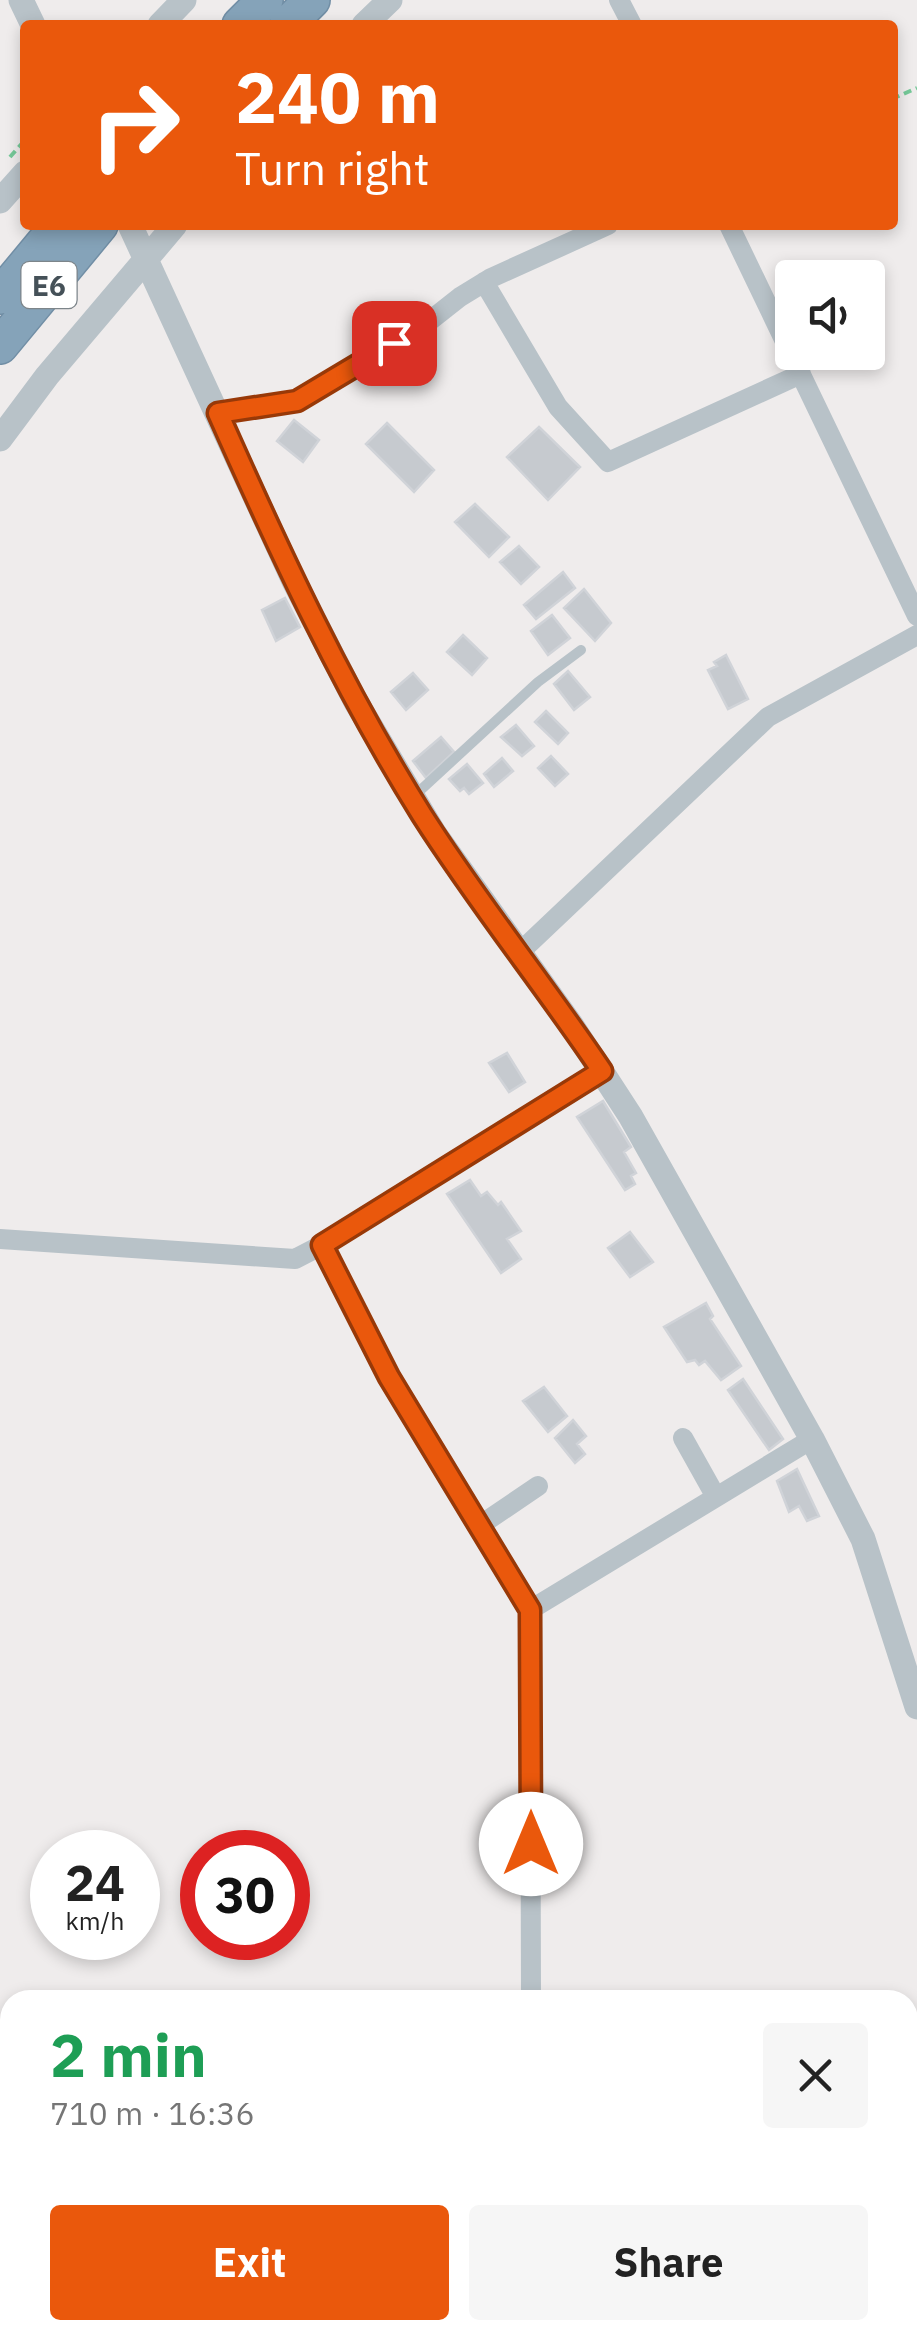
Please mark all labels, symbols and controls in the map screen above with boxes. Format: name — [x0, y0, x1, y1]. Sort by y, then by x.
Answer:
text: 240 m — [235, 51, 440, 142]
icon: right — [70, 60, 200, 190]
text: Turn right — [235, 139, 430, 197]
map controls — [775, 260, 885, 370]
button: sound — [775, 260, 885, 370]
road number: E6 — [22, 262, 76, 308]
pin — [352, 301, 437, 386]
icon: arrive — [367, 316, 422, 371]
position arrow — [479, 1792, 583, 1896]
speed limit sign: 30 — [180, 1830, 310, 1960]
text: 24 — [65, 1850, 125, 1915]
text: km/h — [66, 1904, 124, 1937]
text: 2 min — [50, 2015, 207, 2094]
button: close — [763, 2023, 868, 2128]
text: 710 m · 16:36 — [50, 2092, 255, 2134]
button: Exit — [50, 2205, 449, 2320]
button: Share — [469, 2205, 868, 2320]

